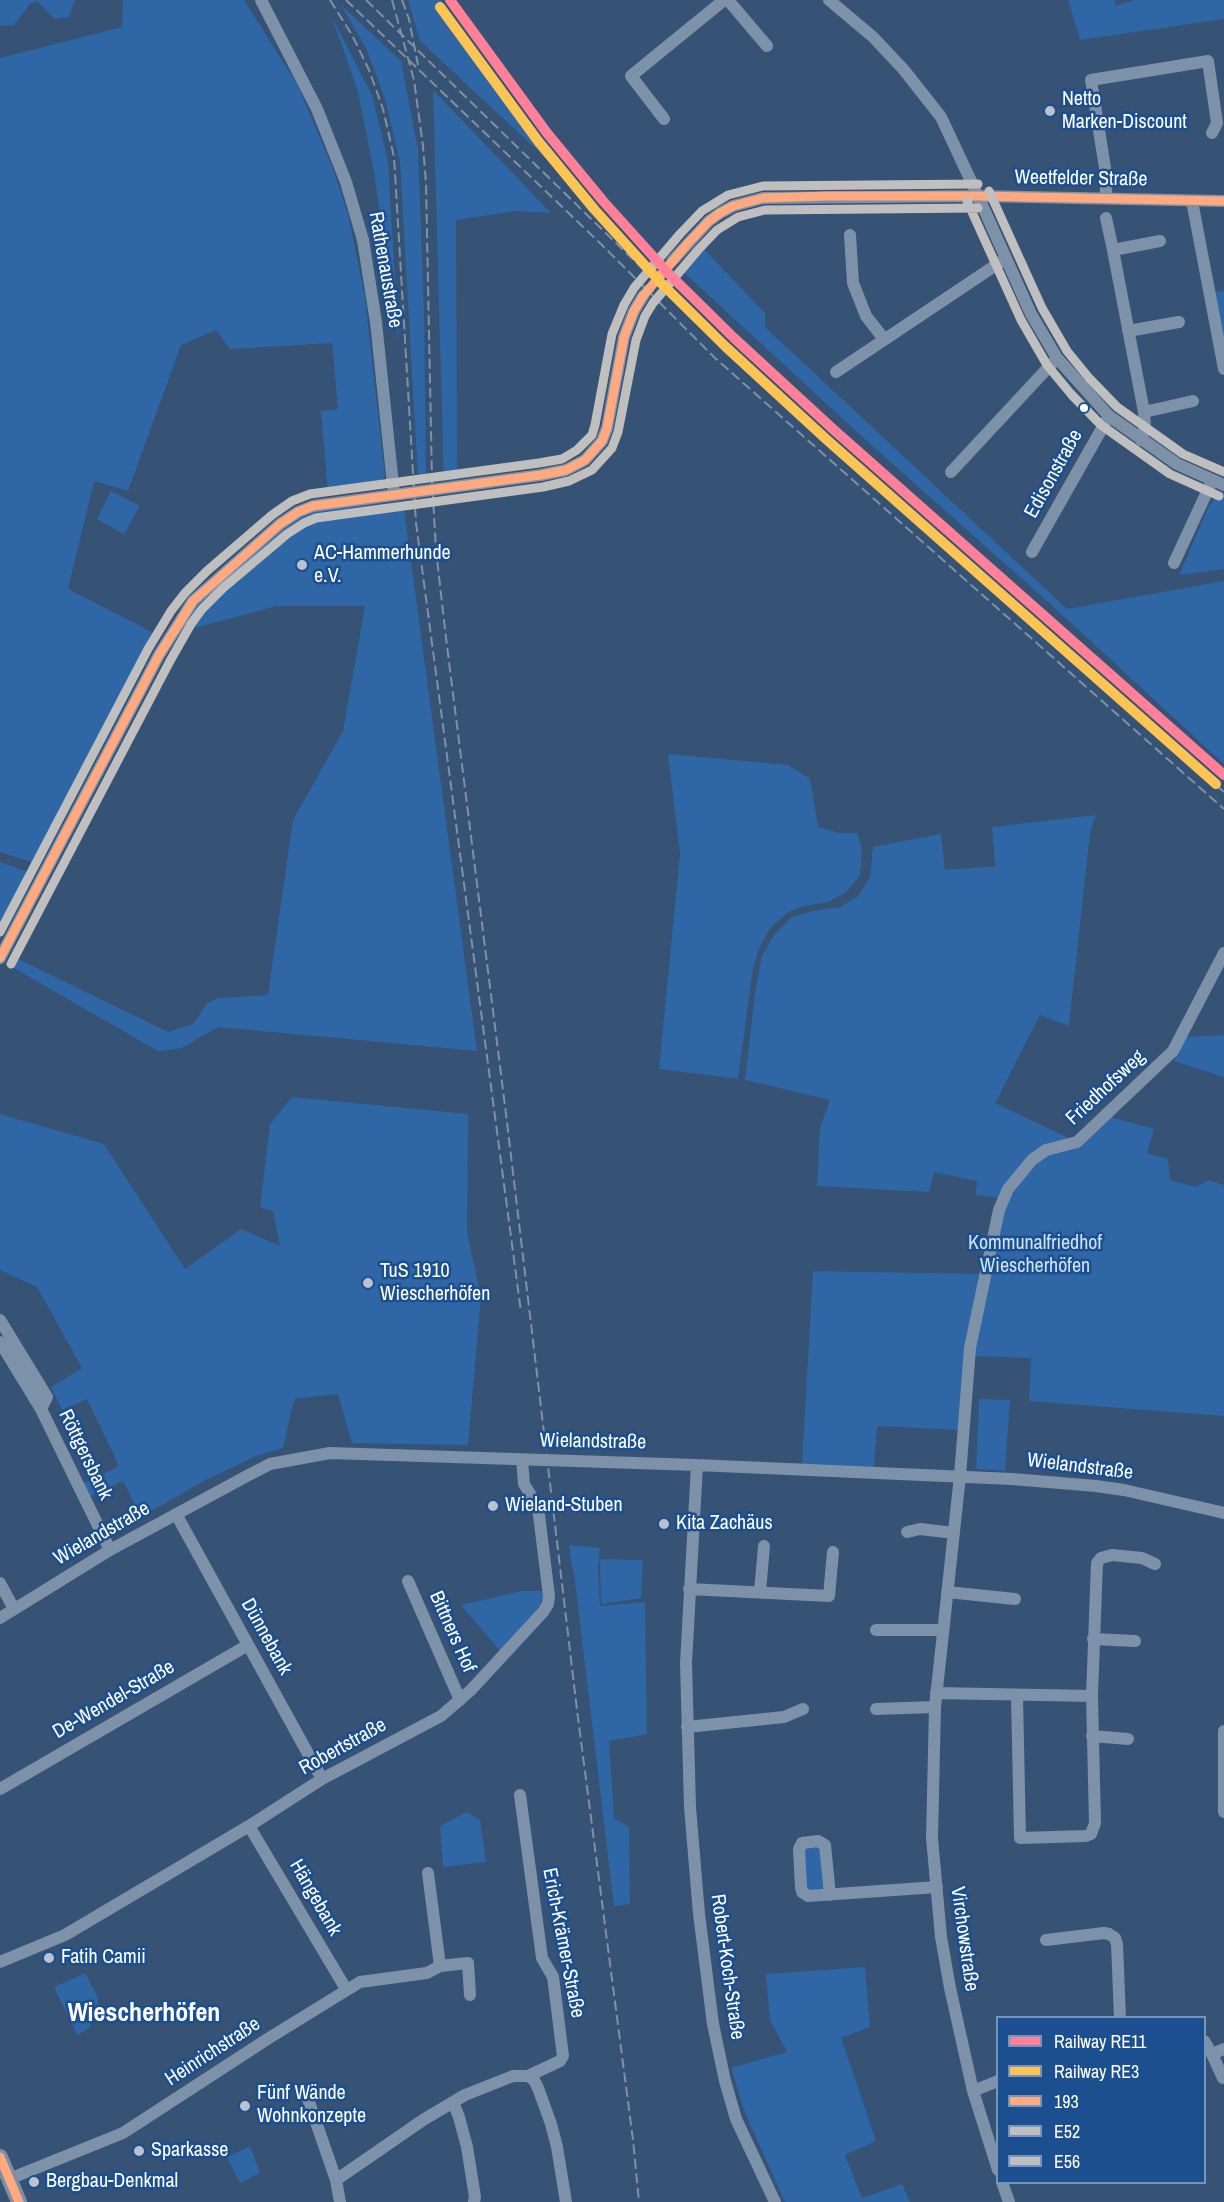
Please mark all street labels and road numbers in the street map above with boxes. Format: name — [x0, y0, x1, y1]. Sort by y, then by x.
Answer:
street label: Weetfelder Straße — [1014, 166, 1148, 192]
street label: Rathenaustraße — [363, 210, 407, 330]
street label: Edisonstraße — [1020, 426, 1088, 522]
street label: Friedhofsweg — [1061, 1045, 1151, 1131]
street label: Röttgersbank — [53, 1406, 117, 1504]
street label: Wielandstraße — [539, 1429, 647, 1455]
street label: Wielandstraße — [1026, 1449, 1134, 1485]
street label: Wielandstraße — [50, 1497, 154, 1571]
street label: Bittners Hof — [423, 1588, 481, 1676]
street label: Dünnebank — [235, 1595, 297, 1679]
street label: De-Wendel-Straße — [49, 1656, 179, 1744]
street label: Robertstraße — [295, 1713, 391, 1781]
street label: Hängebank — [284, 1856, 346, 1940]
street label: Erich-Krämer-Straße — [537, 1866, 589, 2020]
street label: Virchowstraße — [945, 1885, 983, 1993]
street label: Robert-Koch-Straße — [705, 1893, 749, 2041]
street label: Heinrichstraße — [161, 2012, 265, 2092]

